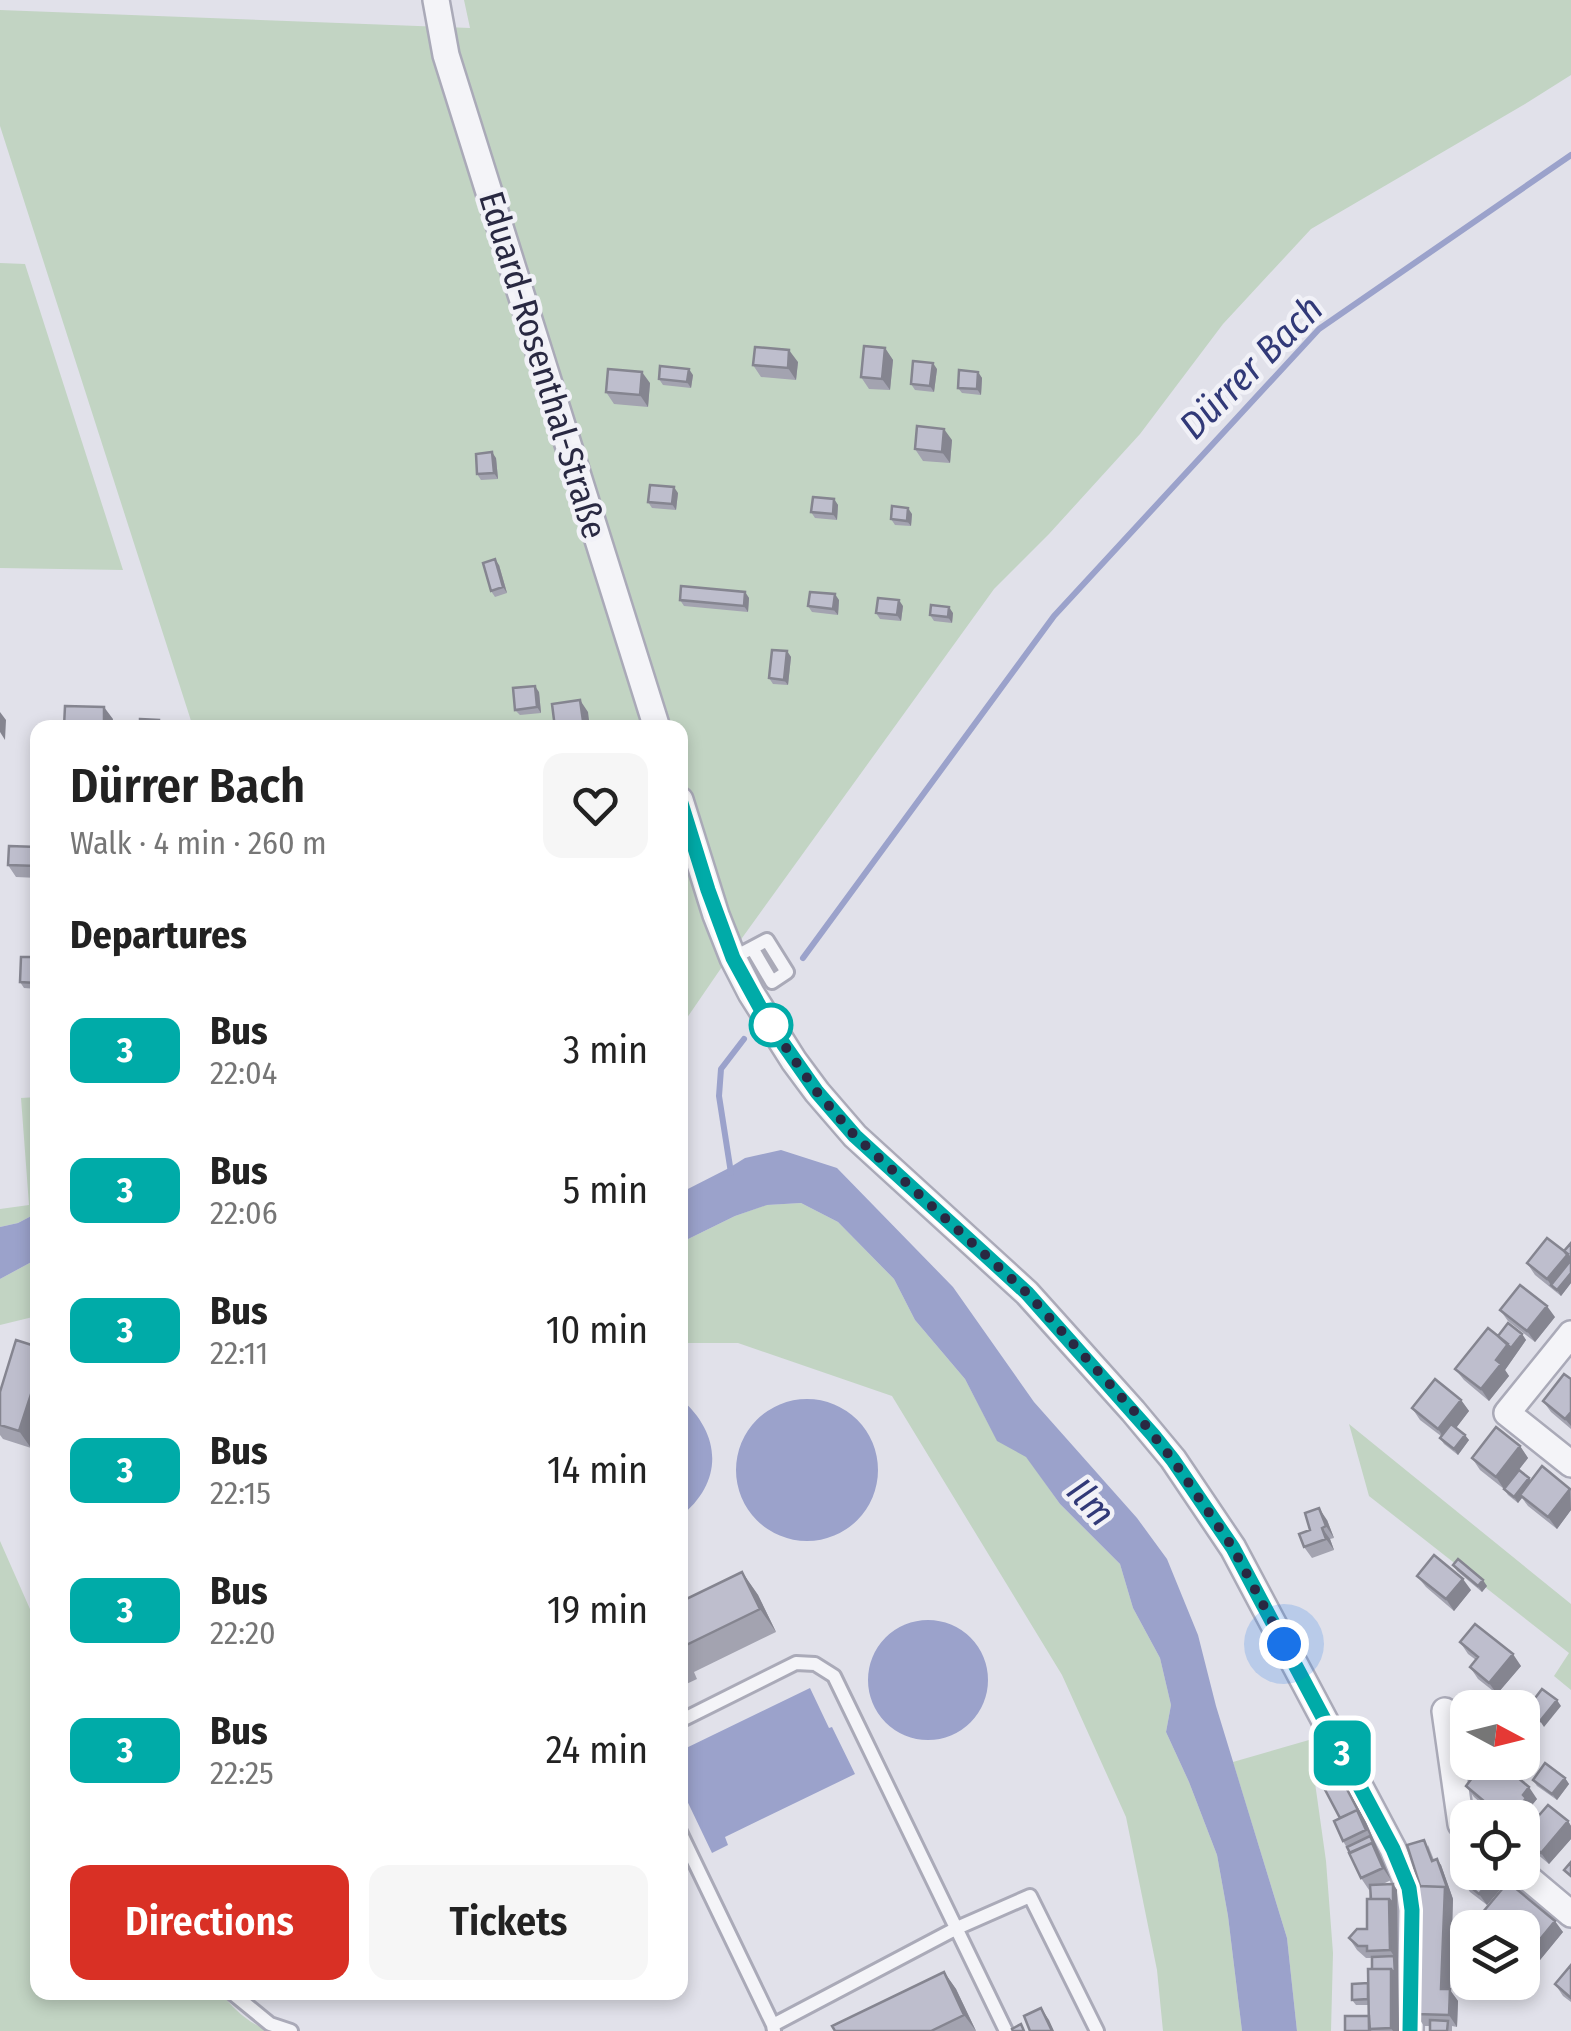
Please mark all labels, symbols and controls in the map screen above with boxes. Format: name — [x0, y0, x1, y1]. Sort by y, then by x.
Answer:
street label: Eduard-Rosenthal-Straße — [470, 186, 616, 544]
water label: Dürrer Bach — [1170, 286, 1332, 448]
button: heart — [543, 753, 648, 858]
text: Dürrer Bach — [70, 757, 305, 815]
text: Walk · 4 min · 260 m — [70, 824, 327, 862]
text: Departures — [70, 912, 247, 958]
unlabelled marker — [750, 1004, 792, 1046]
text: Bus — [210, 1008, 268, 1054]
text: 3 min — [563, 1027, 648, 1073]
text: 3 — [117, 1029, 133, 1071]
text: 22:04 — [210, 1054, 277, 1092]
text: Bus — [210, 1148, 268, 1194]
text: 5 min — [563, 1167, 648, 1213]
text: 3 — [117, 1169, 133, 1211]
text: 22:06 — [210, 1194, 278, 1232]
text: Bus — [210, 1288, 268, 1334]
text: 10 min — [546, 1307, 648, 1353]
text: 3 — [117, 1309, 133, 1351]
text: 22:11 — [210, 1334, 268, 1372]
text: Bus — [210, 1428, 268, 1474]
text: 14 min — [547, 1447, 648, 1493]
text: 3 — [117, 1449, 133, 1491]
water label: Ilm — [1057, 1468, 1125, 1536]
text: 22:15 — [210, 1474, 271, 1512]
text: Bus — [210, 1568, 268, 1614]
text: 19 min — [547, 1587, 648, 1633]
text: 3 — [117, 1589, 133, 1631]
text: 22:20 — [210, 1614, 276, 1652]
your location — [1259, 1619, 1309, 1669]
north arrow — [1450, 1690, 1540, 1780]
map controls — [1450, 1690, 1540, 2000]
text: Bus — [210, 1708, 268, 1754]
line badge: 3 — [1310, 1720, 1374, 1786]
text: 24 min — [546, 1727, 648, 1773]
text: 3 — [117, 1729, 133, 1771]
text: 3 — [1334, 1732, 1350, 1774]
text: 22:25 — [210, 1754, 274, 1792]
button: locate — [1450, 1800, 1540, 1890]
button: Directions — [70, 1865, 349, 1980]
button: Tickets — [369, 1865, 648, 1980]
button: layers — [1450, 1910, 1540, 2000]

